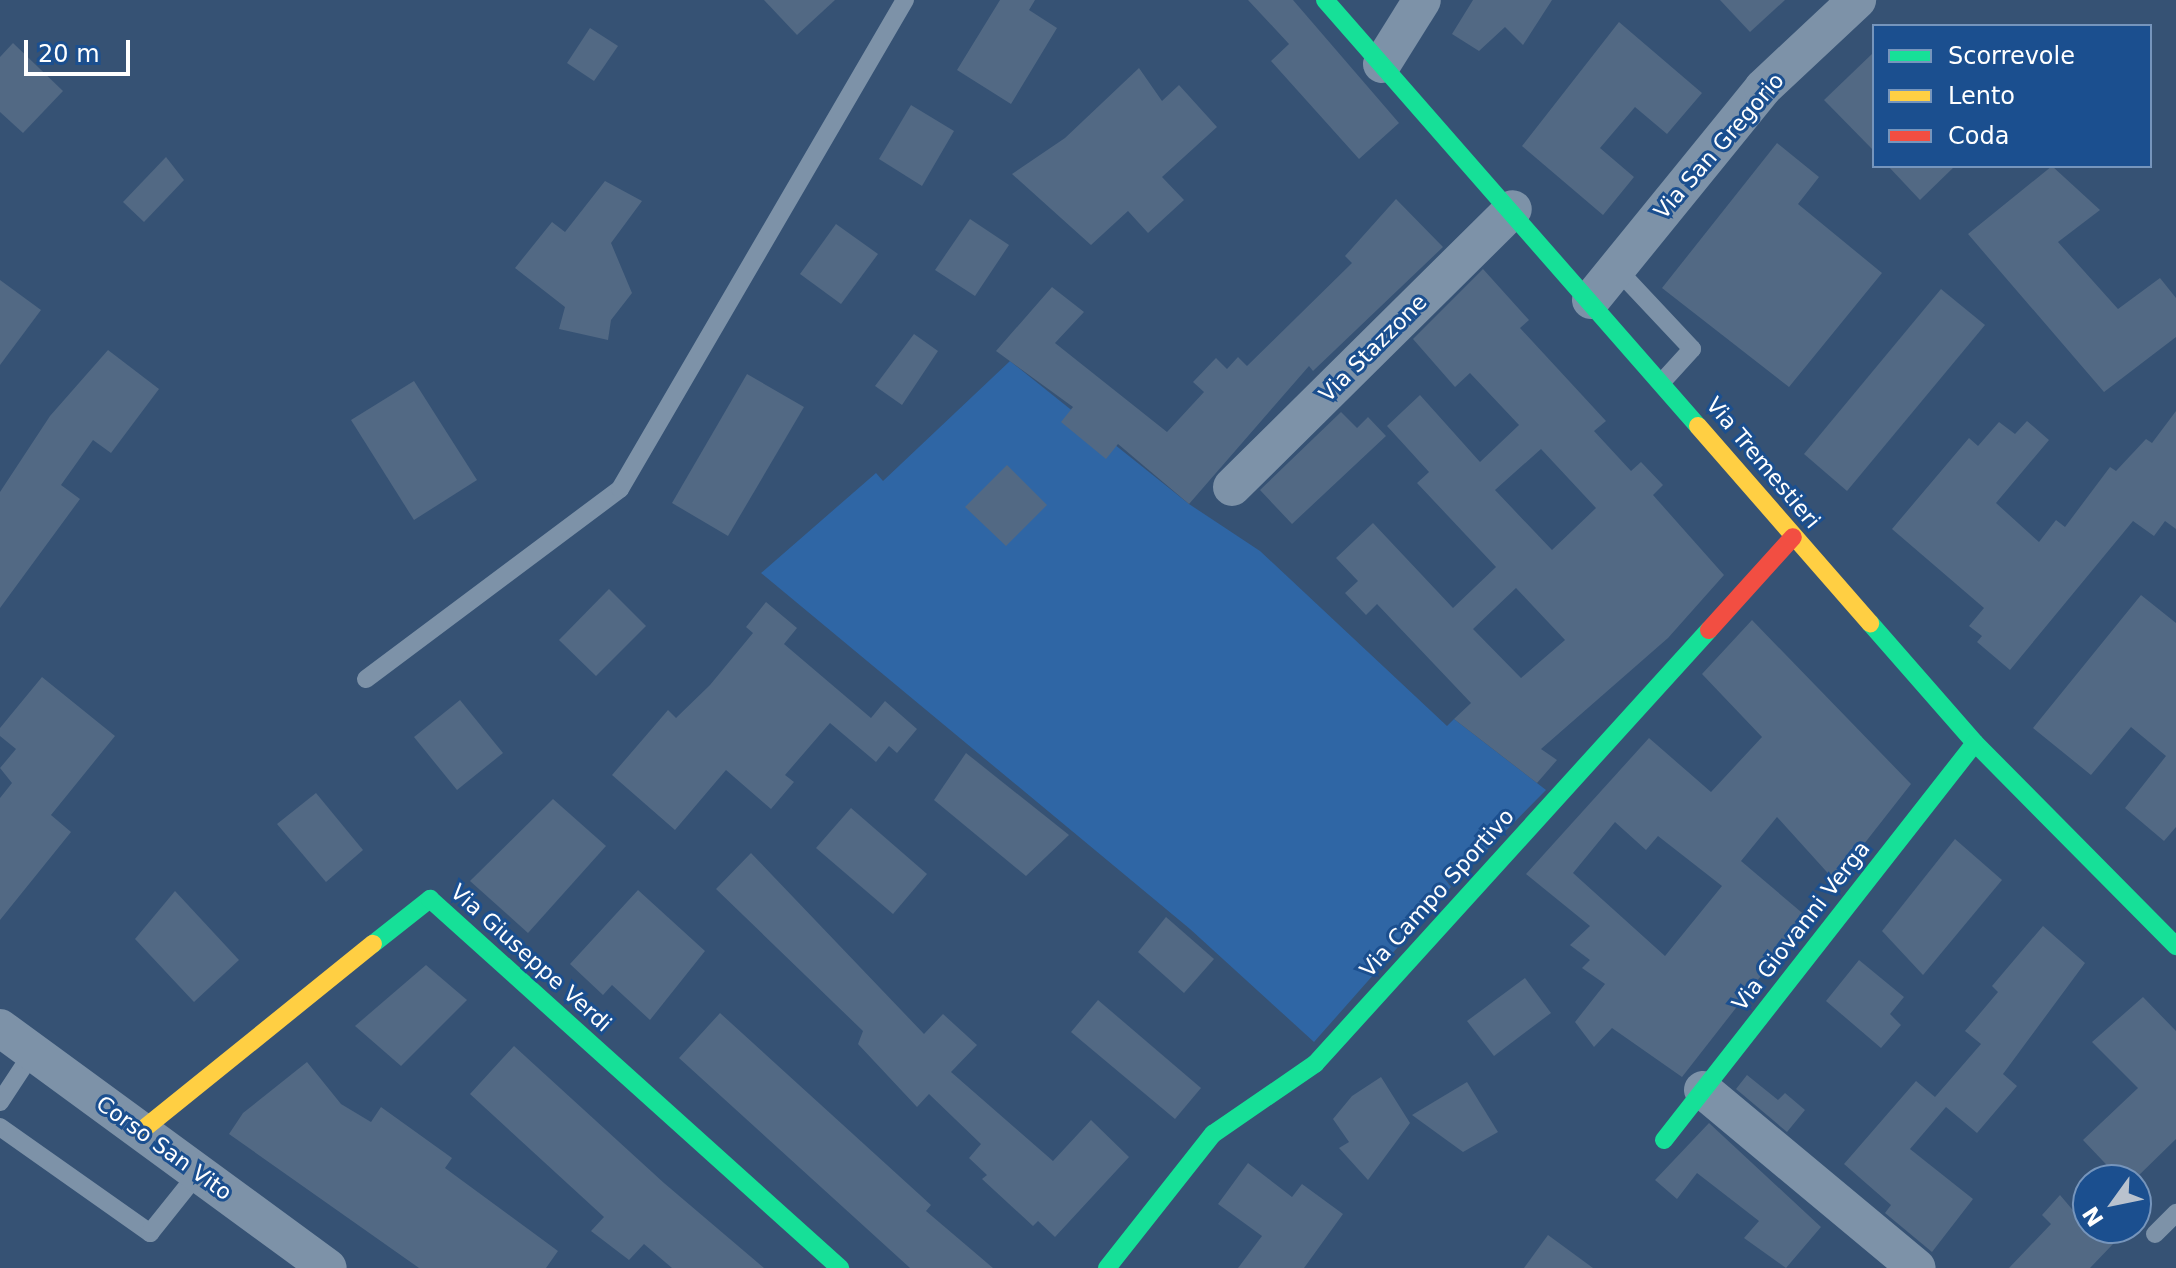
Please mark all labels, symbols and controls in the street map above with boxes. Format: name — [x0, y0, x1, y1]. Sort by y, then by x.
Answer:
scale bar — [28, 24, 134, 74]
legend — [1872, 24, 2152, 168]
text: 20 m — [38, 40, 100, 68]
text: Scorrevole — [1948, 42, 2075, 70]
street label: Via San Gregorio — [1648, 68, 1790, 224]
text: Lento — [1948, 82, 2015, 110]
text: Coda — [1948, 122, 2009, 150]
street label: Via Stazzone — [1314, 289, 1432, 407]
street label: Via Tremestieri — [1700, 392, 1826, 534]
street label: Via Campo Sportivo — [1354, 803, 1520, 983]
street label: Via Giovanni Verga — [1726, 836, 1876, 1016]
street label: Via Giuseppe Verdi — [445, 879, 617, 1037]
street label: Corso San Vito — [91, 1090, 237, 1206]
north arrow — [2072, 1164, 2152, 1244]
text: N — [2078, 1202, 2109, 1231]

